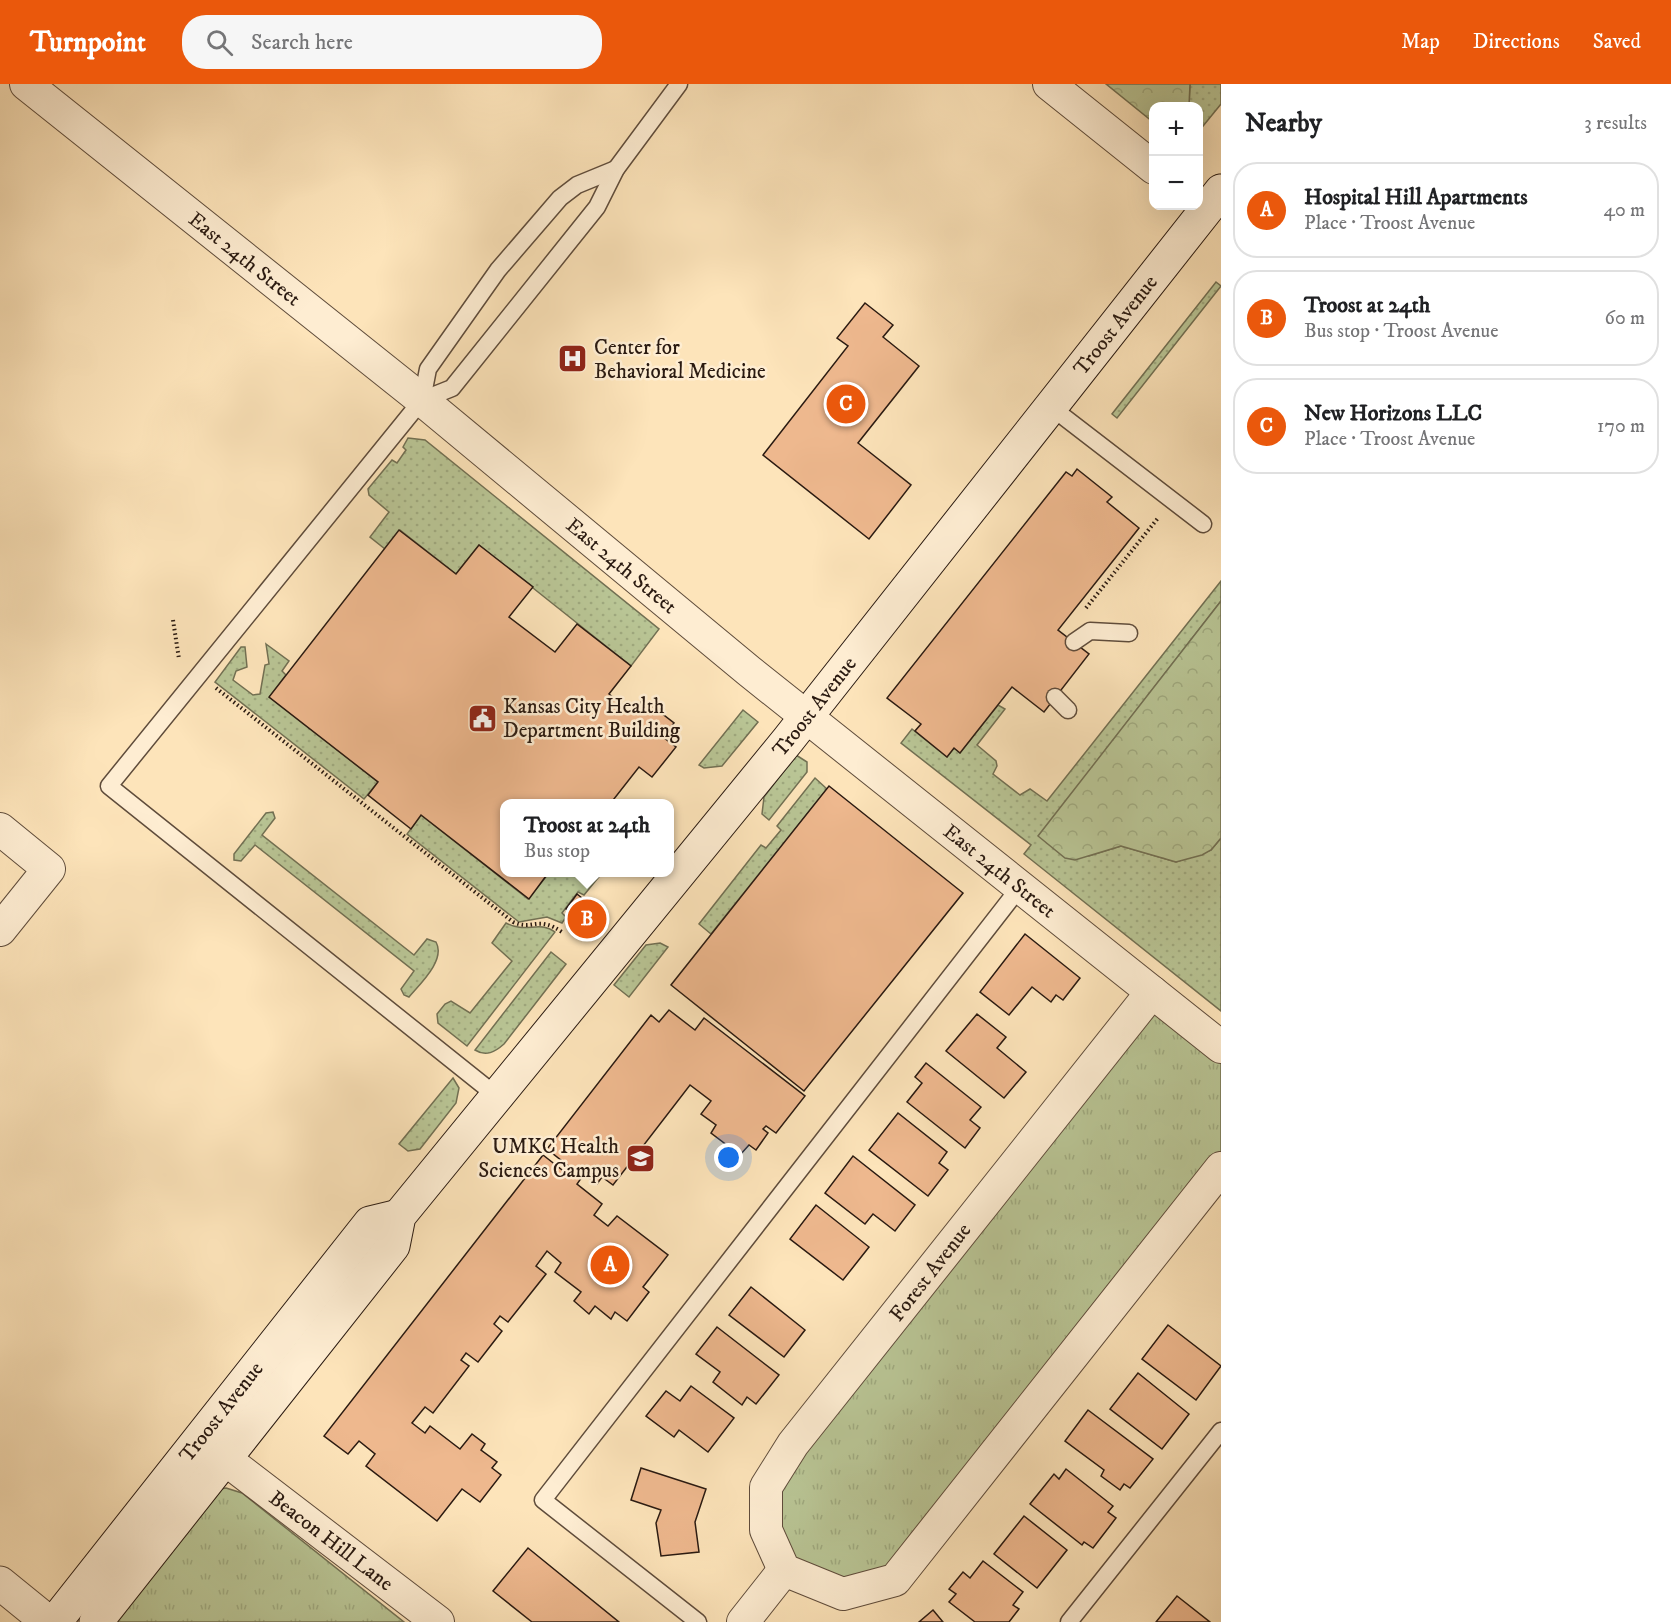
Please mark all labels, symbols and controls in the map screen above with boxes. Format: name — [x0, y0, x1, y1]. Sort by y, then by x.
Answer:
search box — [182, 15, 602, 69]
text: Turnpoint — [30, 25, 146, 60]
icon: search — [203, 26, 236, 59]
text: Search here — [251, 29, 353, 56]
text: Map — [1401, 29, 1440, 55]
text: Directions — [1473, 29, 1560, 55]
text: Saved — [1593, 29, 1641, 55]
map controls — [1149, 102, 1203, 210]
button: + — [1149, 102, 1203, 156]
text: Nearby — [1245, 107, 1322, 140]
text: 3 results — [1584, 111, 1647, 136]
button: − — [1149, 156, 1203, 210]
text: Hospital Hill Apartments — [1304, 184, 1528, 211]
text: A — [1260, 198, 1273, 223]
text: 40 m — [1603, 198, 1645, 223]
street label: East 24th Street — [183, 207, 306, 312]
text: Place · Troost Avenue — [1304, 211, 1475, 236]
street label: Troost Avenue — [1068, 270, 1164, 381]
text: Troost at 24th — [1304, 292, 1430, 319]
text: B — [1260, 306, 1273, 331]
text: 60 m — [1605, 306, 1645, 331]
text: Bus stop · Troost Avenue — [1304, 319, 1499, 344]
place label: Center for Behavioral Medicine — [594, 335, 766, 385]
hospital icon: Center for Behavioral Medicine — [557, 343, 589, 375]
pin: C — [826, 382, 866, 426]
text: New Horizons LLC — [1304, 400, 1482, 427]
text: C — [1260, 414, 1273, 439]
text: 170 m — [1597, 414, 1645, 439]
text: Place · Troost Avenue — [1304, 427, 1475, 452]
street label: East 24th Street — [560, 513, 682, 620]
street label: Troost Avenue — [767, 652, 863, 763]
place label: Kansas City Health Department Building — [503, 694, 681, 744]
public building icon: Kansas City Health Department Building — [466, 702, 498, 734]
popup — [500, 799, 674, 877]
text: Troost at 24th — [524, 812, 650, 839]
street label: East 24th Street — [938, 819, 1061, 924]
text: Bus stop — [524, 839, 590, 864]
pin: B — [568, 896, 606, 942]
place label: UMKC Health Sciences Campus — [478, 1134, 619, 1184]
school or university icon: UMKC Health Sciences Campus — [624, 1142, 656, 1174]
your location — [714, 1143, 743, 1172]
street label: Forest Avenue — [884, 1218, 977, 1327]
pin: A — [590, 1242, 630, 1288]
street label: Troost Avenue — [174, 1357, 270, 1468]
street label: Beacon Hill Lane — [264, 1485, 398, 1597]

